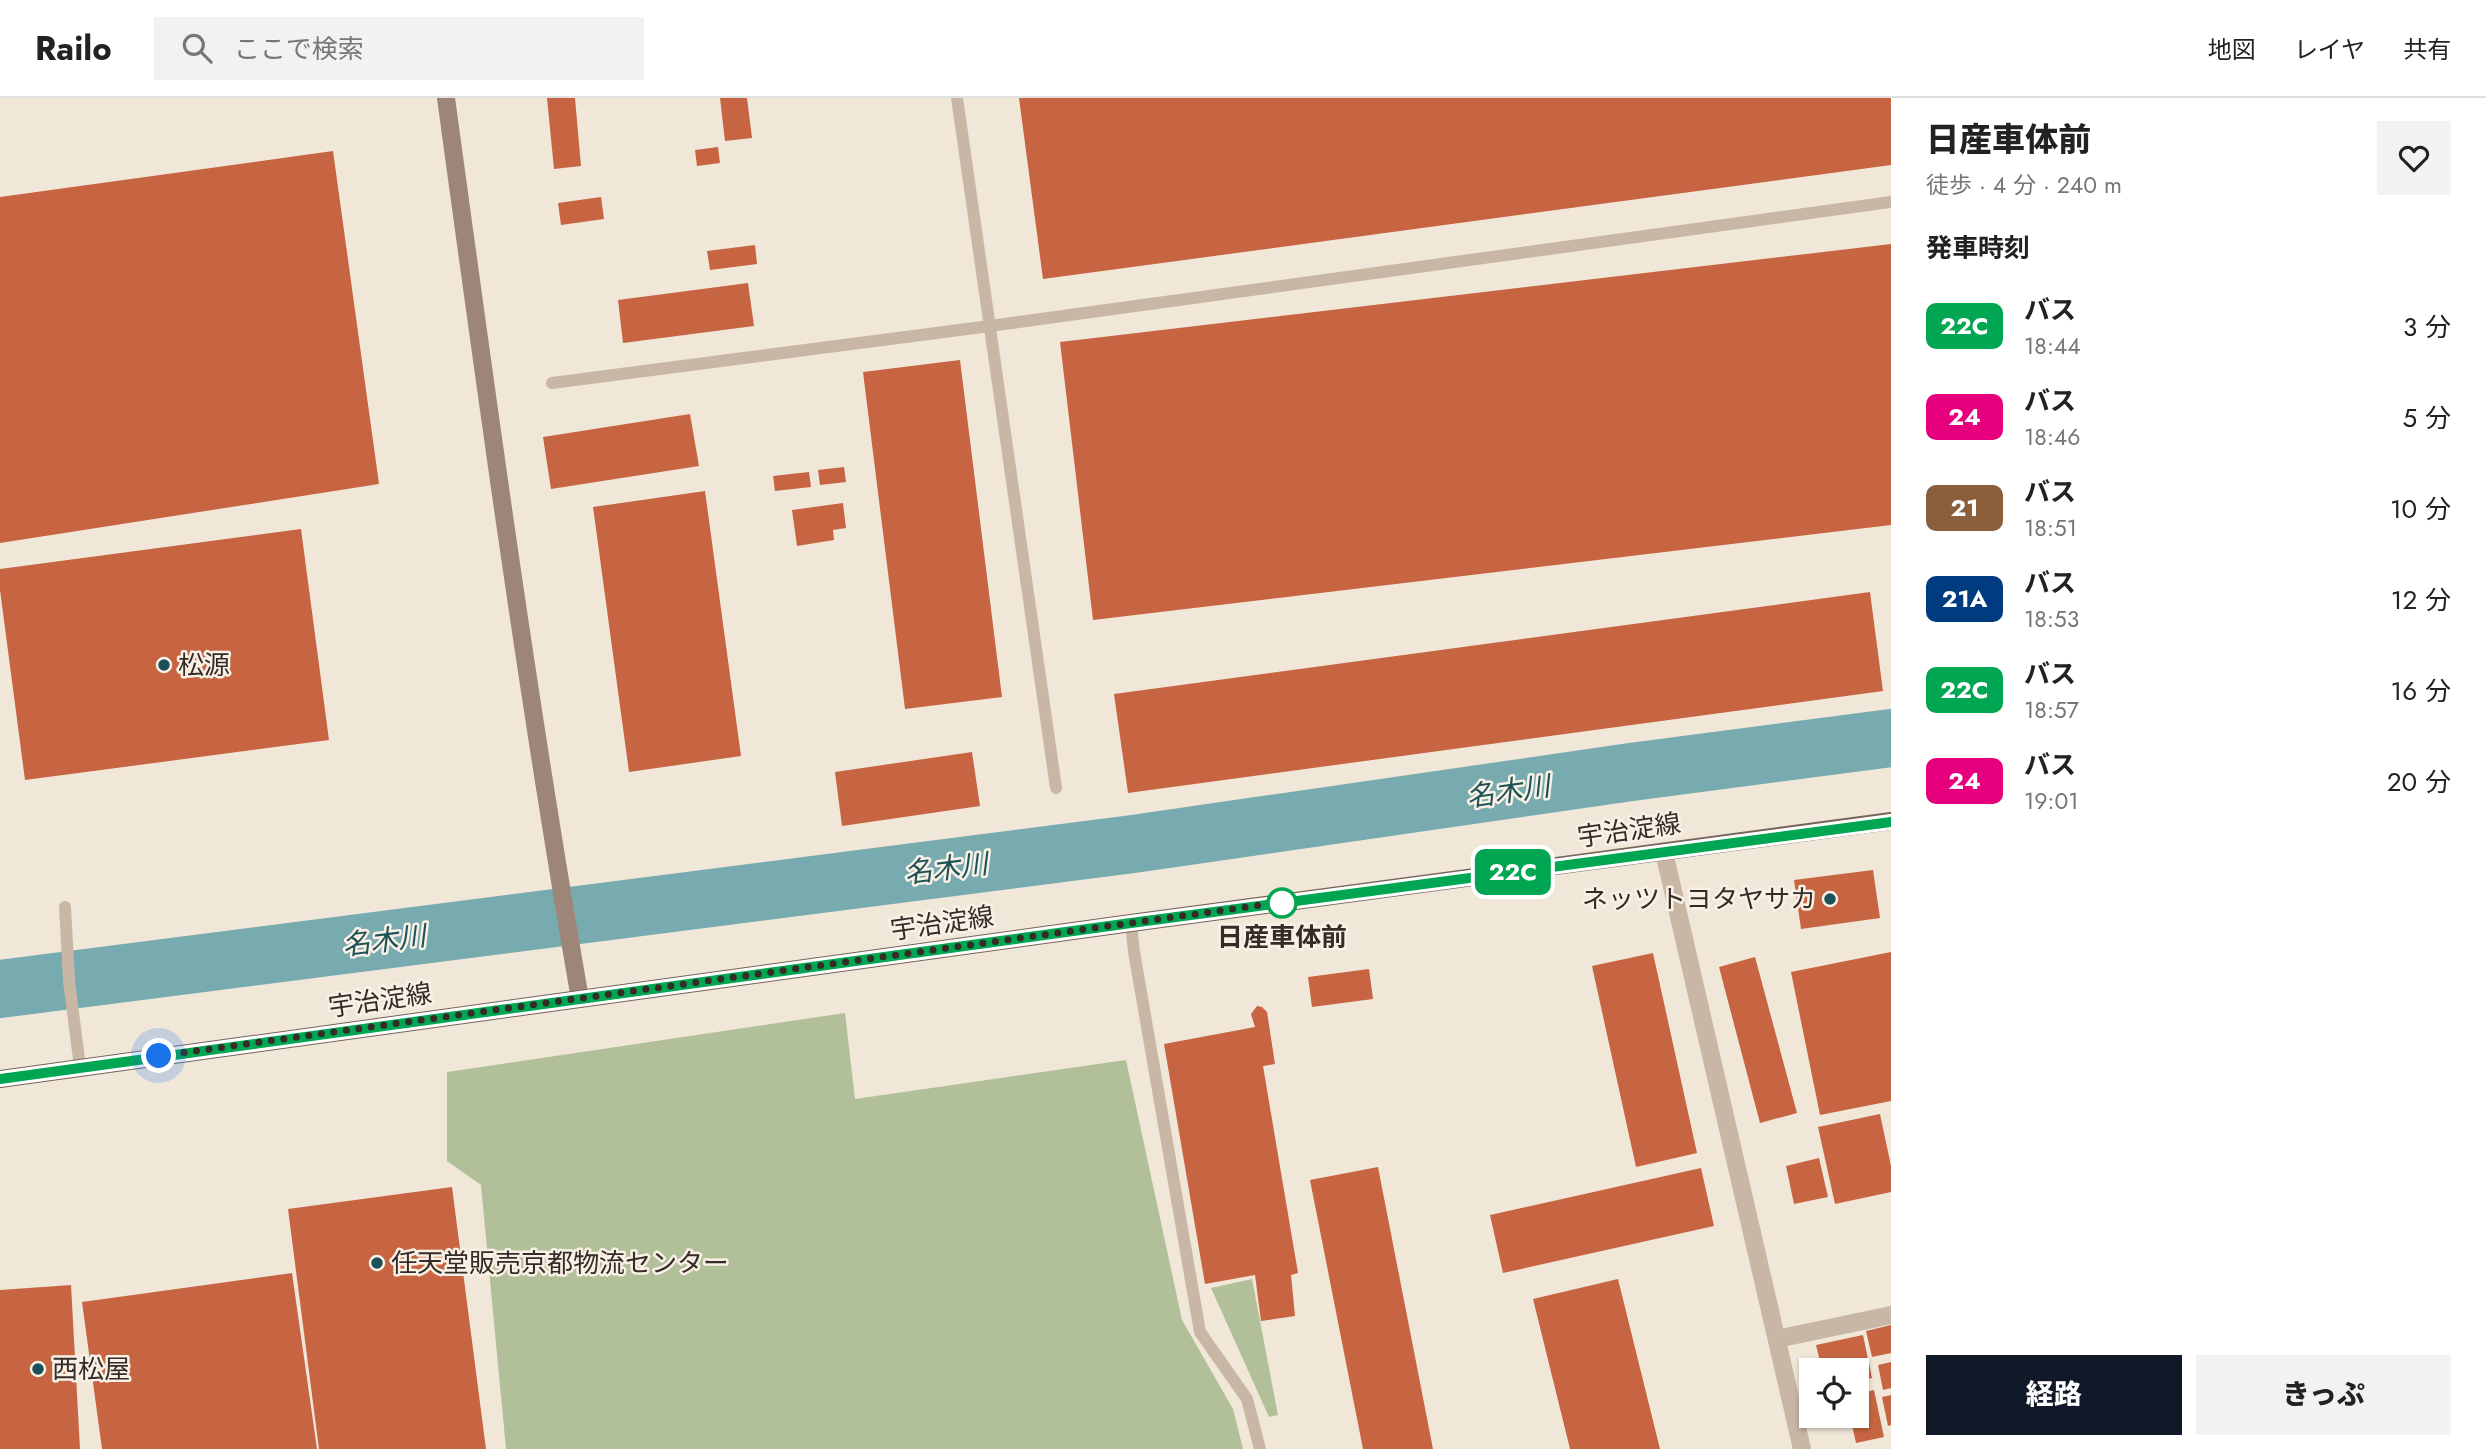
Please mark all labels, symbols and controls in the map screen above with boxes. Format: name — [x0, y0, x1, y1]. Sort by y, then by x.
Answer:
search box — [154, 17, 644, 80]
text: Railo — [35, 25, 112, 72]
icon: search — [178, 29, 216, 67]
text: ここで検索 — [234, 30, 364, 68]
text: 地図 — [2208, 32, 2256, 67]
text: レイヤ — [2294, 32, 2365, 67]
text: 共有 — [2403, 32, 2451, 67]
text: 日産車体前 — [1926, 116, 2091, 163]
button: heart — [2377, 121, 2451, 195]
text: 徒歩 · 4 分 · 240 m — [1926, 168, 2122, 202]
text: 発車時刻 — [1926, 229, 2030, 267]
text: バス — [2024, 291, 2076, 329]
text: 22C — [1940, 308, 1989, 343]
text: 3 分 — [2403, 308, 2451, 346]
text: 18:44 — [2024, 329, 2081, 363]
text: バス — [2024, 382, 2076, 420]
text: 24 — [1948, 399, 1981, 434]
text: 5 分 — [2403, 399, 2451, 437]
text: 18:46 — [2024, 420, 2080, 454]
text: バス — [2024, 473, 2076, 511]
text: 21 — [1951, 490, 1978, 525]
text: 10 分 — [2390, 490, 2451, 528]
text: 18:51 — [2024, 511, 2077, 545]
text: バス — [2024, 564, 2076, 602]
text: 21A — [1942, 581, 1987, 616]
text: 12 分 — [2391, 581, 2451, 619]
text: 18:53 — [2024, 602, 2079, 636]
place label: 松源 — [178, 646, 230, 684]
text: バス — [2024, 655, 2076, 693]
marker: 松源 — [156, 657, 172, 673]
text: 22C — [1940, 672, 1989, 707]
text: 16 分 — [2391, 672, 2451, 710]
text: 18:57 — [2024, 693, 2079, 727]
text: バス — [2024, 746, 2076, 784]
text: 24 — [1948, 763, 1981, 798]
text: 20 分 — [2387, 763, 2451, 801]
water label: 名木川 — [1464, 765, 1555, 818]
text: 19:01 — [2024, 784, 2079, 818]
street label: 宇治淀線 — [1575, 804, 1683, 856]
water label: 名木川 — [902, 843, 993, 894]
line badge: 22C — [1473, 849, 1553, 895]
text: 22C — [1489, 854, 1537, 889]
place label: ネッツトヨタヤサカ — [1582, 880, 1816, 918]
marker: 日産車体前 — [1267, 888, 1297, 918]
marker: ネッツトヨタヤサカ — [1822, 891, 1838, 907]
street label: 宇治淀線 — [888, 897, 996, 949]
water label: 名木川 — [340, 915, 431, 966]
place label: 日産車体前 — [1217, 918, 1347, 956]
street label: 宇治淀線 — [326, 974, 434, 1026]
your location — [141, 1038, 176, 1073]
place label: 任天堂販売京都物流センター — [391, 1244, 729, 1282]
marker: 任天堂販売京都物流センター — [369, 1255, 385, 1271]
place label: 西松屋 — [52, 1350, 130, 1388]
button: 経路 — [1926, 1355, 2182, 1435]
button: きっぷ — [2196, 1355, 2451, 1435]
map controls — [1799, 1358, 1869, 1428]
button: locate — [1799, 1358, 1869, 1428]
marker: 西松屋 — [30, 1361, 46, 1377]

